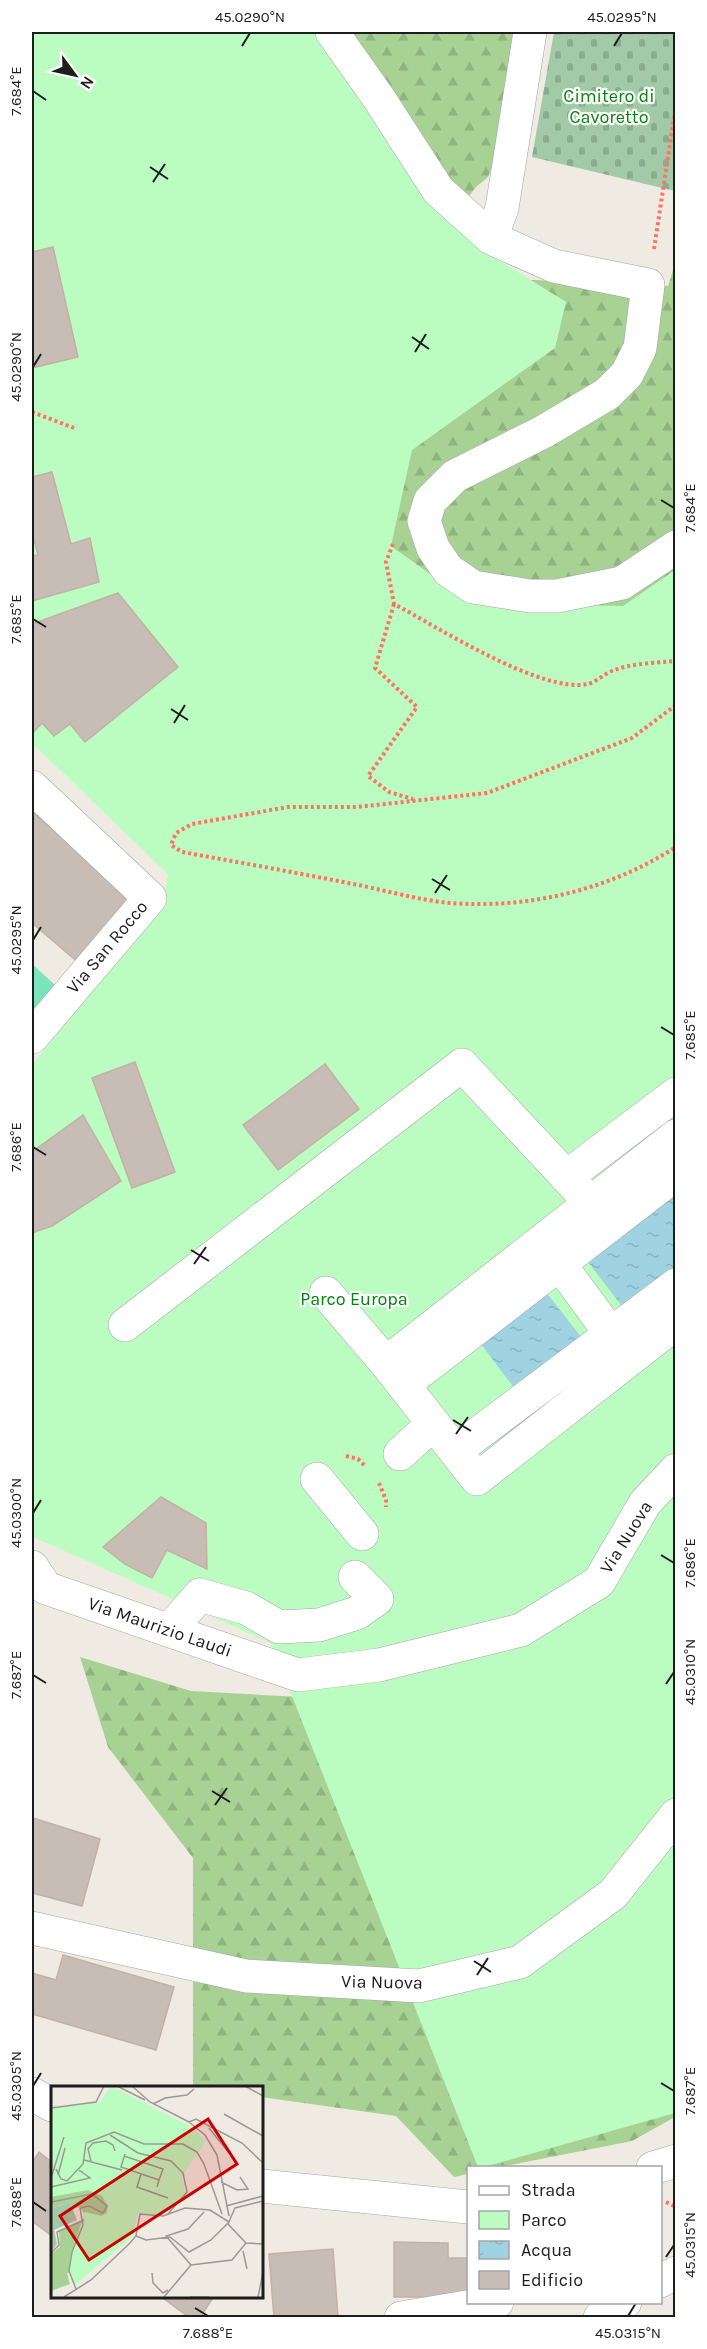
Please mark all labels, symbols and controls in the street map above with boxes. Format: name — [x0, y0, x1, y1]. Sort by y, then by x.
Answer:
text: 45.0290°N — [215, 8, 285, 26]
text: 45.0295°N — [587, 8, 657, 26]
north arrow — [45, 45, 105, 105]
text: 7.684°E — [7, 66, 25, 116]
text: N — [76, 73, 98, 93]
park label: Cimitero di Cavoretto — [563, 85, 655, 128]
text: 45.0290°N — [7, 332, 25, 402]
text: 7.684°E — [681, 483, 699, 533]
text: 7.685°E — [7, 594, 25, 644]
street label: Via San Rocco — [62, 896, 152, 998]
text: 45.0295°N — [7, 905, 25, 975]
text: 7.685°E — [681, 1010, 699, 1060]
text: 7.686°E — [7, 1122, 25, 1172]
park label: Parco Europa — [300, 1288, 408, 1310]
text: 45.0300°N — [7, 1478, 25, 1548]
street label: Via Nuova — [595, 1497, 657, 1577]
text: 7.686°E — [681, 1538, 699, 1588]
street label: Via Maurizio Laudi — [85, 1592, 235, 1662]
text: 45.0310°N — [681, 1639, 699, 1705]
text: 7.687°E — [7, 1651, 25, 1699]
street label: Via Nuova — [341, 1970, 423, 1994]
text: 45.0305°N — [7, 2051, 25, 2121]
text: 7.687°E — [681, 2067, 699, 2115]
inset map — [51, 2086, 262, 2298]
legend — [467, 2166, 662, 2304]
text: 7.688°E — [7, 2177, 25, 2227]
text: Strada — [521, 2179, 576, 2201]
text: Parco — [521, 2209, 567, 2231]
text: 45.0315°N — [681, 2212, 699, 2278]
text: Acqua — [521, 2239, 572, 2261]
text: Edificio — [521, 2269, 583, 2291]
text: 7.688°E — [183, 2324, 233, 2342]
text: 45.0315°N — [595, 2324, 661, 2342]

